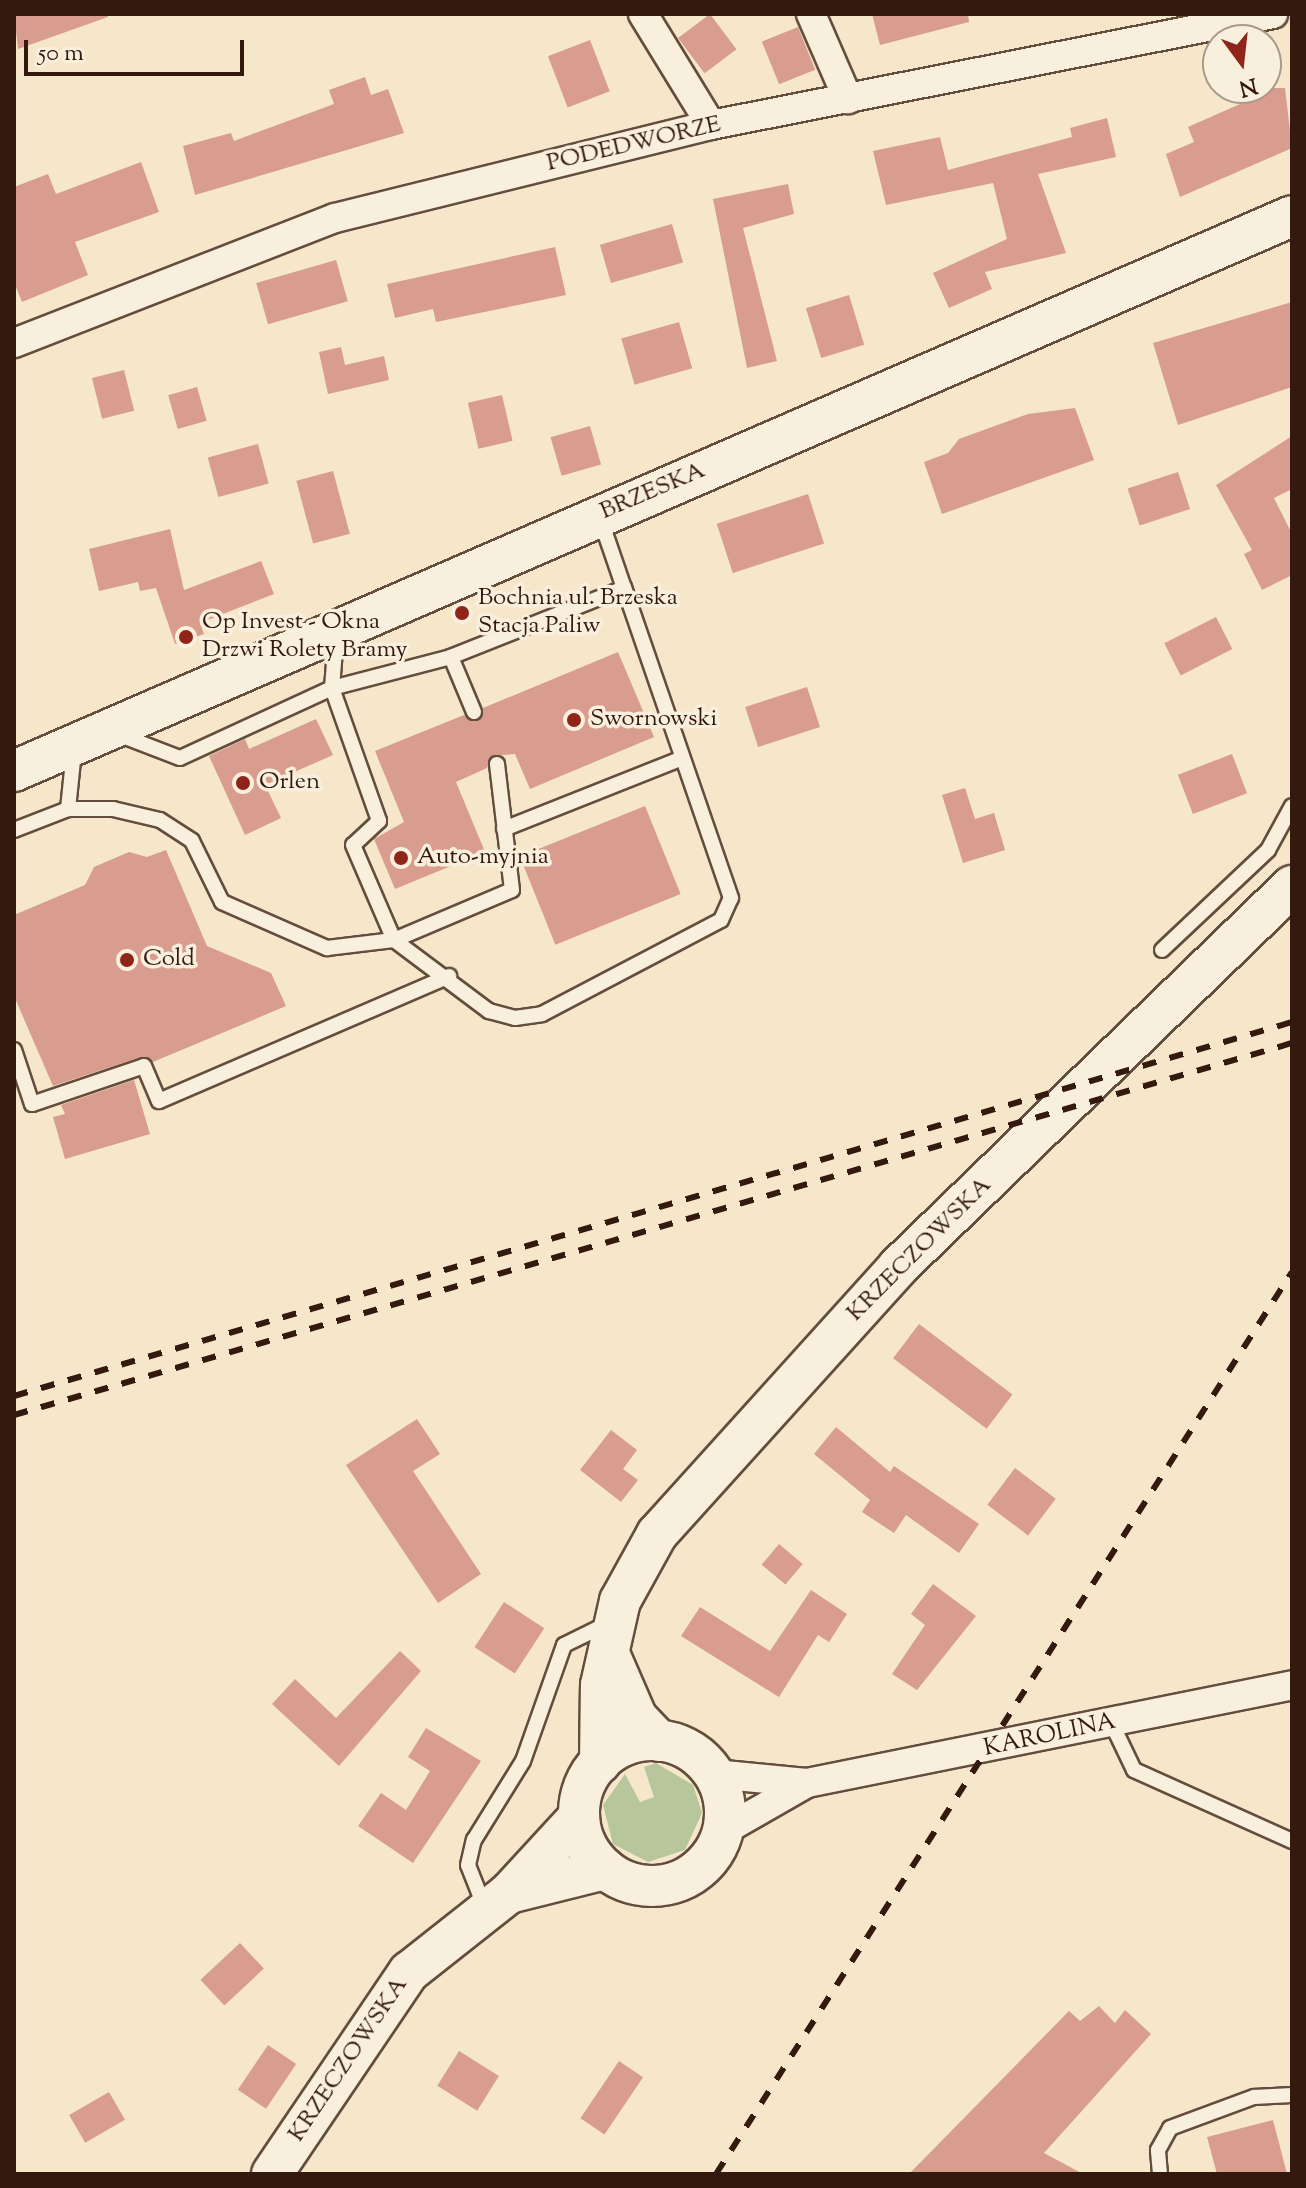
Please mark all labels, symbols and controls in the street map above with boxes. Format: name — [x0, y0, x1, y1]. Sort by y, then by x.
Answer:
scale bar — [28, 24, 248, 74]
north arrow — [1202, 24, 1282, 104]
text: 50 m — [38, 37, 84, 71]
text: N — [1235, 68, 1260, 103]
street label: PODEDWORZE — [544, 111, 724, 179]
street label: BRZESKA — [596, 457, 710, 527]
place label: Bochnia ul. Brzeska Stacja Paliw — [478, 585, 678, 641]
marker: Bochnia ul. Brzeska Stacja Paliw — [453, 604, 471, 622]
place label: Op Invest - Okna Drzwi Rolety Bramy — [202, 609, 408, 665]
marker: Op Invest - Okna Drzwi Rolety Bramy — [177, 628, 195, 646]
place label: Swornowski — [590, 706, 717, 734]
marker: Swornowski — [565, 711, 583, 729]
place label: Orlen — [259, 769, 320, 797]
marker: Orlen — [234, 774, 252, 792]
place label: Auto-myjnia — [417, 844, 549, 872]
marker: Auto-myjnia — [392, 849, 410, 867]
place label: Cold — [143, 946, 195, 974]
marker: Cold — [118, 951, 136, 969]
street label: KRZECZOWSKA — [842, 1172, 998, 1328]
street label: KAROLINA — [981, 1708, 1119, 1764]
street label: KRZECZOWSKA — [283, 1972, 415, 2148]

